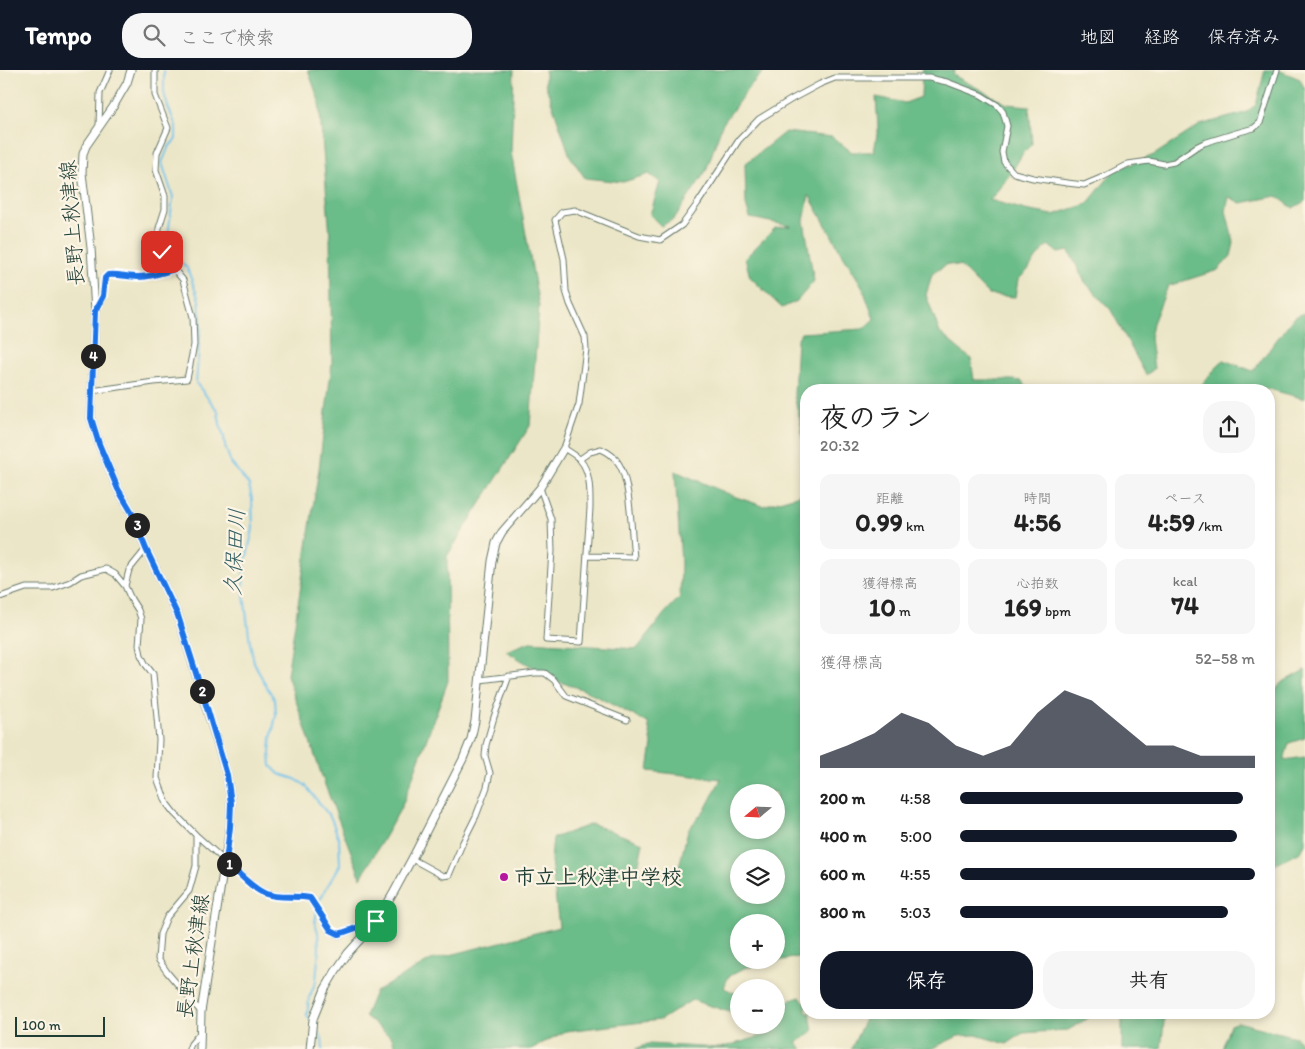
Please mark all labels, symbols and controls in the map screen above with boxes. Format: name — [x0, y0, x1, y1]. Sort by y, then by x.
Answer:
search box — [122, 13, 472, 58]
text: Tempo — [25, 21, 92, 50]
icon: search — [140, 21, 168, 49]
text: ここで検索 — [180, 26, 275, 49]
text: 地図 — [1080, 26, 1116, 48]
text: 経路 — [1144, 26, 1180, 48]
text: 保存済み — [1208, 26, 1280, 48]
street label: 長野上秋津線 — [55, 159, 88, 287]
pin — [141, 231, 183, 273]
icon: check — [148, 238, 176, 266]
pin: 4 — [80, 344, 106, 368]
text: 4 — [89, 348, 98, 365]
text: 夜のラン — [820, 400, 932, 434]
button: share — [1203, 401, 1255, 453]
text: 20:32 — [820, 436, 859, 455]
text: 距離 — [876, 490, 904, 507]
text: 時間 — [1023, 490, 1051, 507]
text: ペース — [1165, 490, 1206, 507]
water label: 久保田川 — [219, 507, 250, 597]
text: 0.99 — [855, 507, 903, 537]
text: 4:56 — [1014, 507, 1061, 537]
text: 4:59 — [1148, 507, 1195, 537]
pin: 3 — [124, 512, 150, 538]
text: 3 — [134, 517, 141, 534]
text: km — [903, 518, 925, 535]
text: /km — [1195, 518, 1223, 535]
text: kcal — [1173, 573, 1198, 590]
text: 獲得標高 — [862, 575, 918, 592]
text: 心拍数 — [1016, 575, 1058, 592]
text: 74 — [1171, 590, 1199, 620]
text: 10 — [869, 592, 896, 622]
text: 169 — [1004, 592, 1042, 622]
text: m — [896, 603, 911, 620]
text: bpm — [1042, 603, 1071, 620]
text: 52–58 m — [1195, 649, 1255, 668]
text: 獲得標高 — [820, 653, 884, 672]
pin: 2 — [190, 678, 214, 704]
text: 2 — [199, 683, 206, 700]
north arrow — [730, 784, 785, 839]
map controls — [730, 784, 785, 1034]
text: 200 m — [820, 789, 865, 808]
text: 4:58 — [900, 789, 931, 808]
text: 400 m — [820, 827, 866, 846]
text: 5:00 — [900, 827, 932, 846]
button: layers — [730, 849, 785, 904]
pin: 1 — [216, 852, 242, 876]
text: 1 — [226, 856, 233, 873]
place label: 市立上秋津中学校 — [514, 864, 682, 889]
text: 600 m — [820, 865, 865, 884]
text: 4:55 — [900, 865, 930, 884]
marker: 市立上秋津中学校 — [498, 871, 510, 883]
street label: 長野上秋津線 — [171, 892, 214, 1020]
pin — [355, 900, 397, 942]
text: 800 m — [820, 903, 866, 922]
text: 5:03 — [900, 903, 931, 922]
icon: arrive — [362, 907, 390, 935]
button: + — [730, 914, 785, 969]
button: 保存 — [820, 951, 1033, 1009]
button: 共有 — [1043, 951, 1255, 1009]
button: − — [730, 979, 785, 1034]
scale bar — [15, 1014, 105, 1037]
text: 100 m — [22, 1017, 61, 1034]

